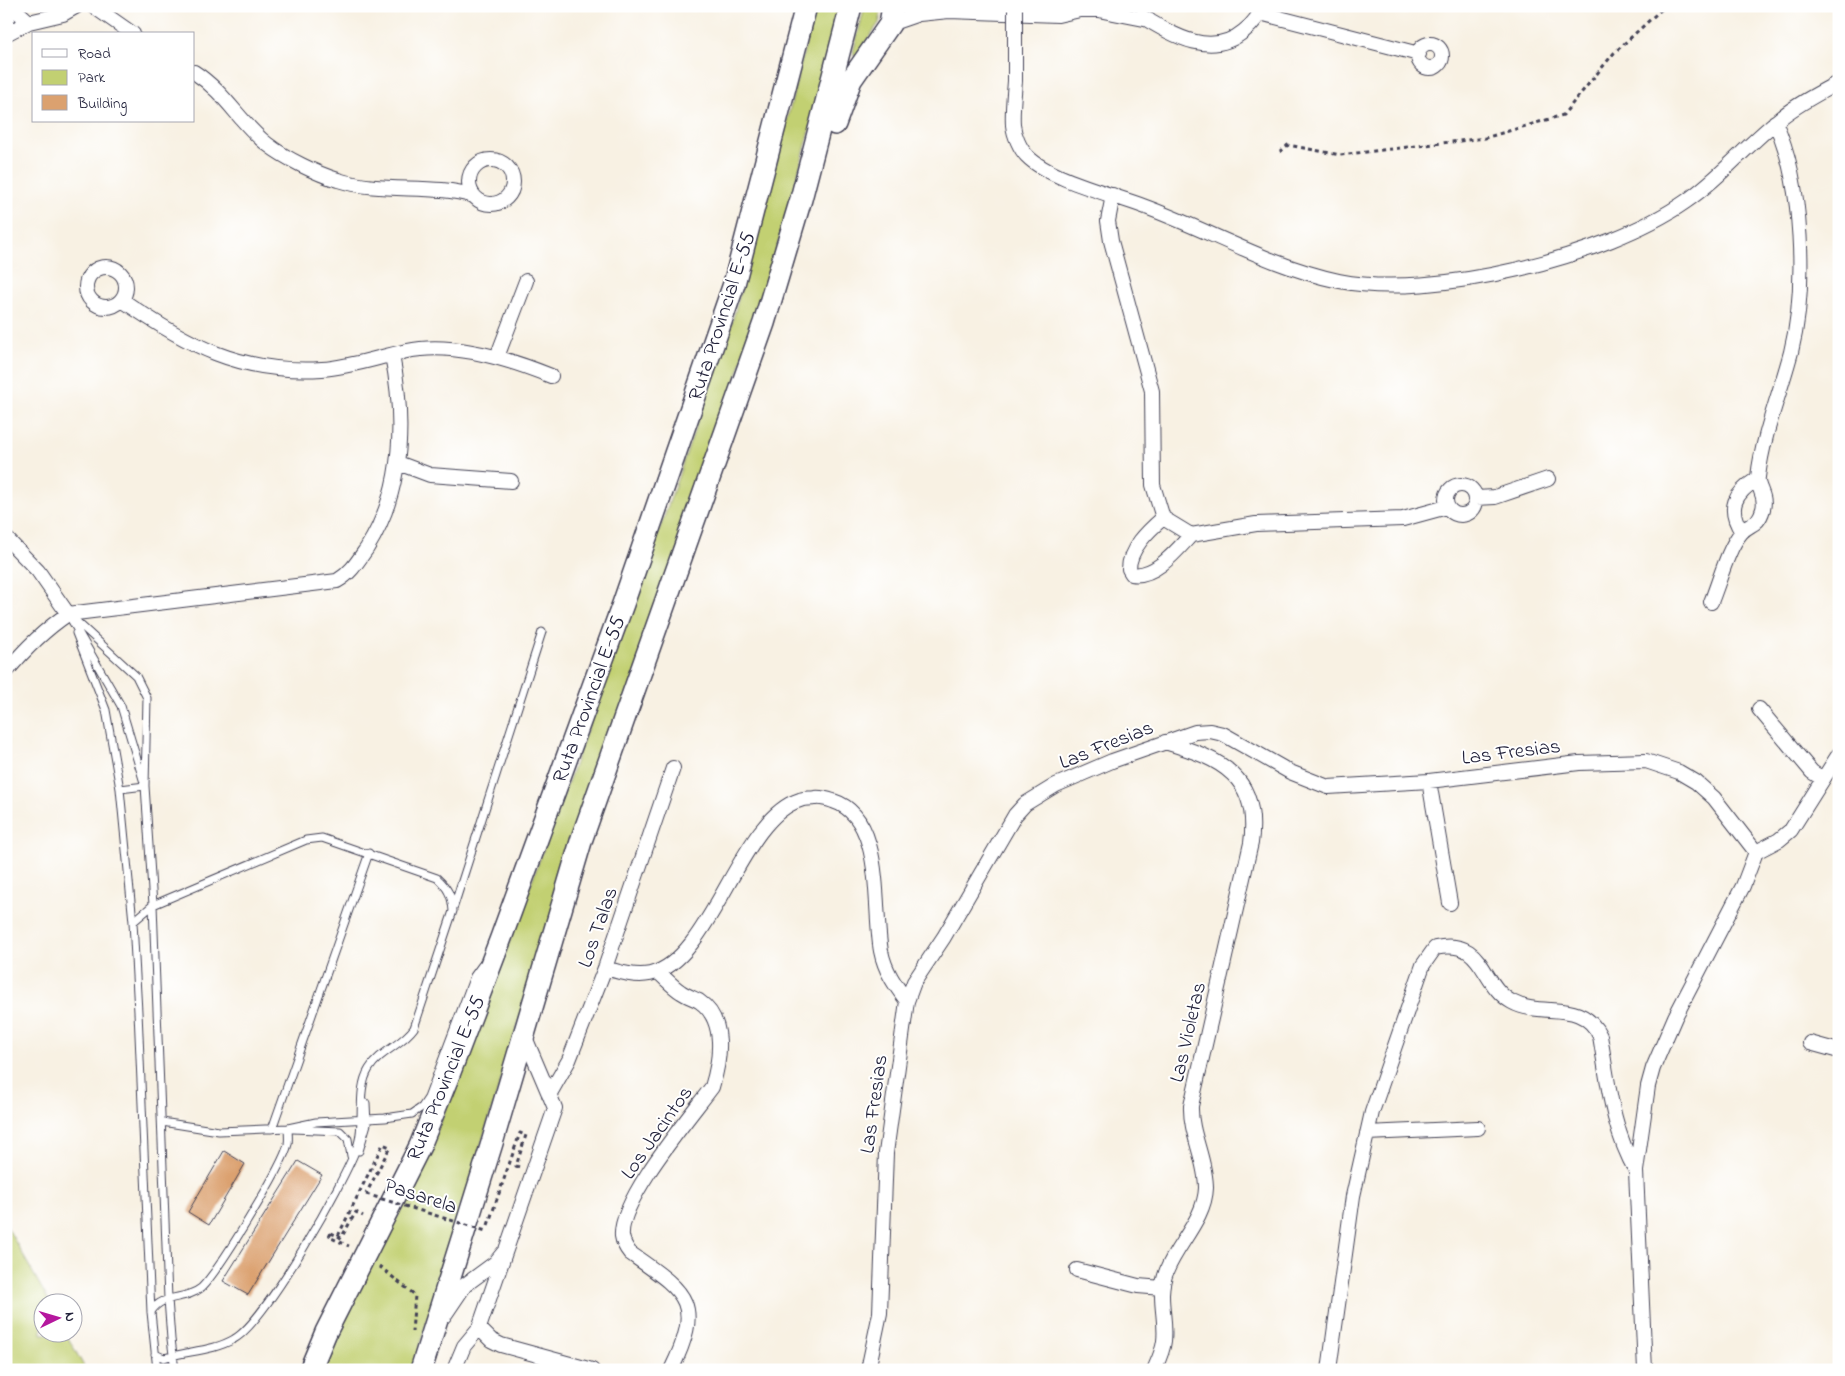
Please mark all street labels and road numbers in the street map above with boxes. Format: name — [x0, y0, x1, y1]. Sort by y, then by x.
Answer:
street label: Ruta Provincial E-55 — [682, 228, 764, 405]
street label: Ruta Provincial E-55 — [546, 612, 634, 787]
street label: Las Fresias — [1055, 713, 1158, 778]
street label: Las Fresias — [1460, 732, 1562, 774]
street label: Los Talas — [571, 883, 627, 972]
street label: Las Violetas — [1163, 979, 1215, 1086]
street label: Ruta Provincial E-55 — [400, 992, 494, 1166]
street label: Las Fresias — [853, 1053, 897, 1156]
street label: Los Jacintos — [614, 1080, 701, 1186]
street label: Pasarela — [380, 1171, 461, 1223]

